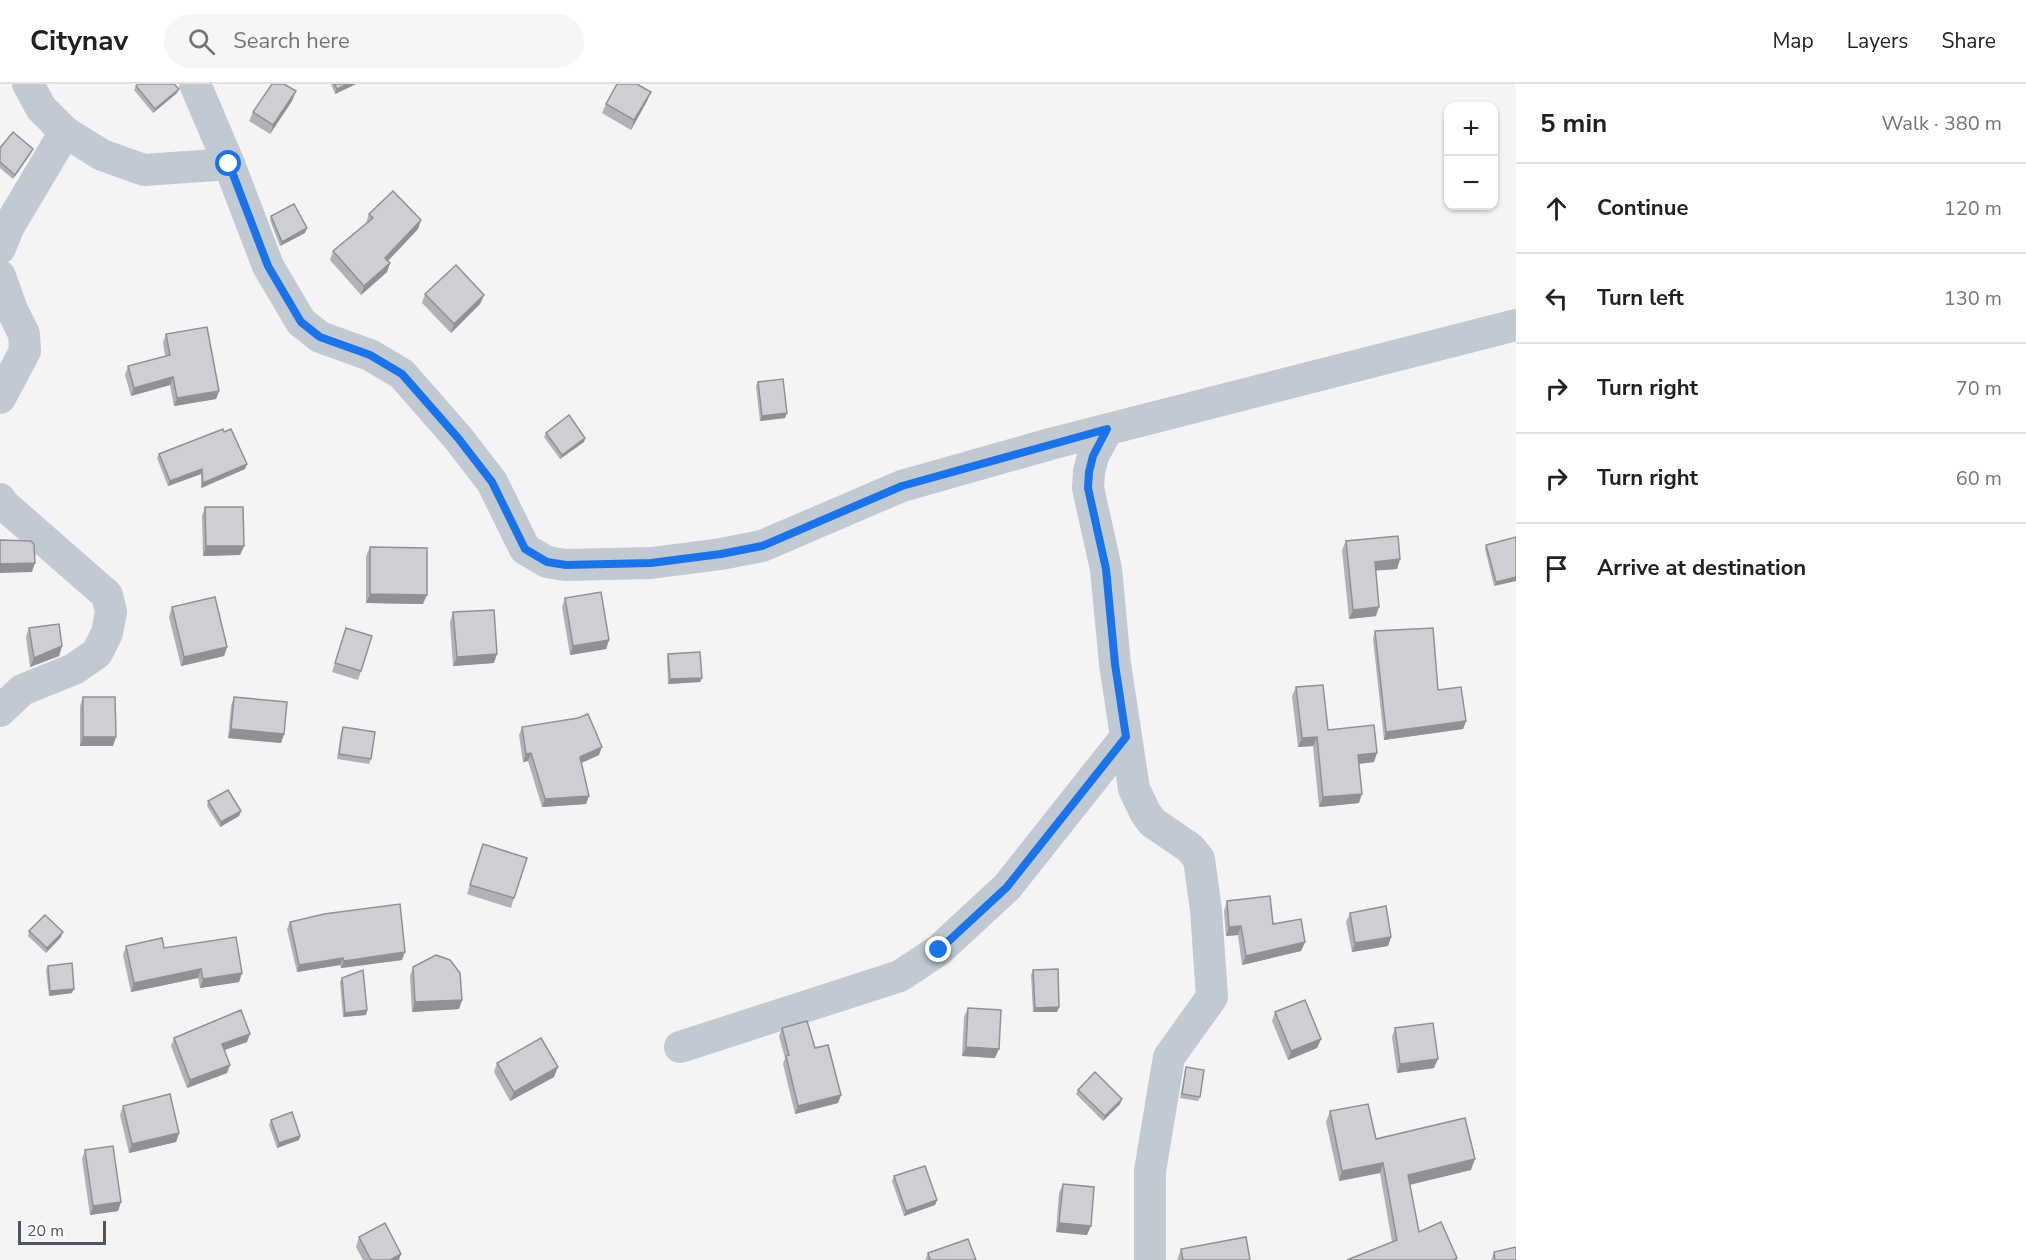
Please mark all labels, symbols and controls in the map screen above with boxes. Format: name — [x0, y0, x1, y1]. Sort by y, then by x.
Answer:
search box — [164, 14, 584, 68]
text: Citynav — [30, 22, 128, 60]
icon: search — [185, 25, 218, 58]
text: Search here — [233, 26, 350, 56]
text: Map — [1772, 27, 1814, 55]
text: Layers — [1847, 27, 1908, 55]
text: Share — [1941, 27, 1996, 55]
map controls — [1444, 102, 1498, 210]
button: + — [1444, 102, 1498, 156]
text: 5 min — [1540, 106, 1607, 141]
text: Walk · 380 m — [1882, 110, 2002, 137]
route start — [215, 150, 241, 176]
button: − — [1444, 156, 1498, 210]
icon: ahead — [1540, 192, 1573, 225]
text: Continue — [1597, 193, 1688, 223]
text: 120 m — [1944, 195, 2002, 222]
icon: left — [1540, 282, 1573, 315]
text: Turn left — [1597, 283, 1684, 313]
text: 130 m — [1944, 285, 2002, 312]
icon: right — [1540, 372, 1573, 405]
text: Turn right — [1597, 373, 1698, 403]
text: 70 m — [1956, 375, 2002, 402]
icon: right — [1540, 462, 1573, 495]
text: Turn right — [1597, 463, 1698, 493]
text: 60 m — [1956, 465, 2002, 492]
icon: arrive — [1540, 552, 1573, 585]
text: Arrive at destination — [1597, 553, 1806, 583]
route end — [925, 936, 951, 962]
scale bar — [18, 1218, 106, 1246]
text: 20 m — [27, 1220, 64, 1242]

